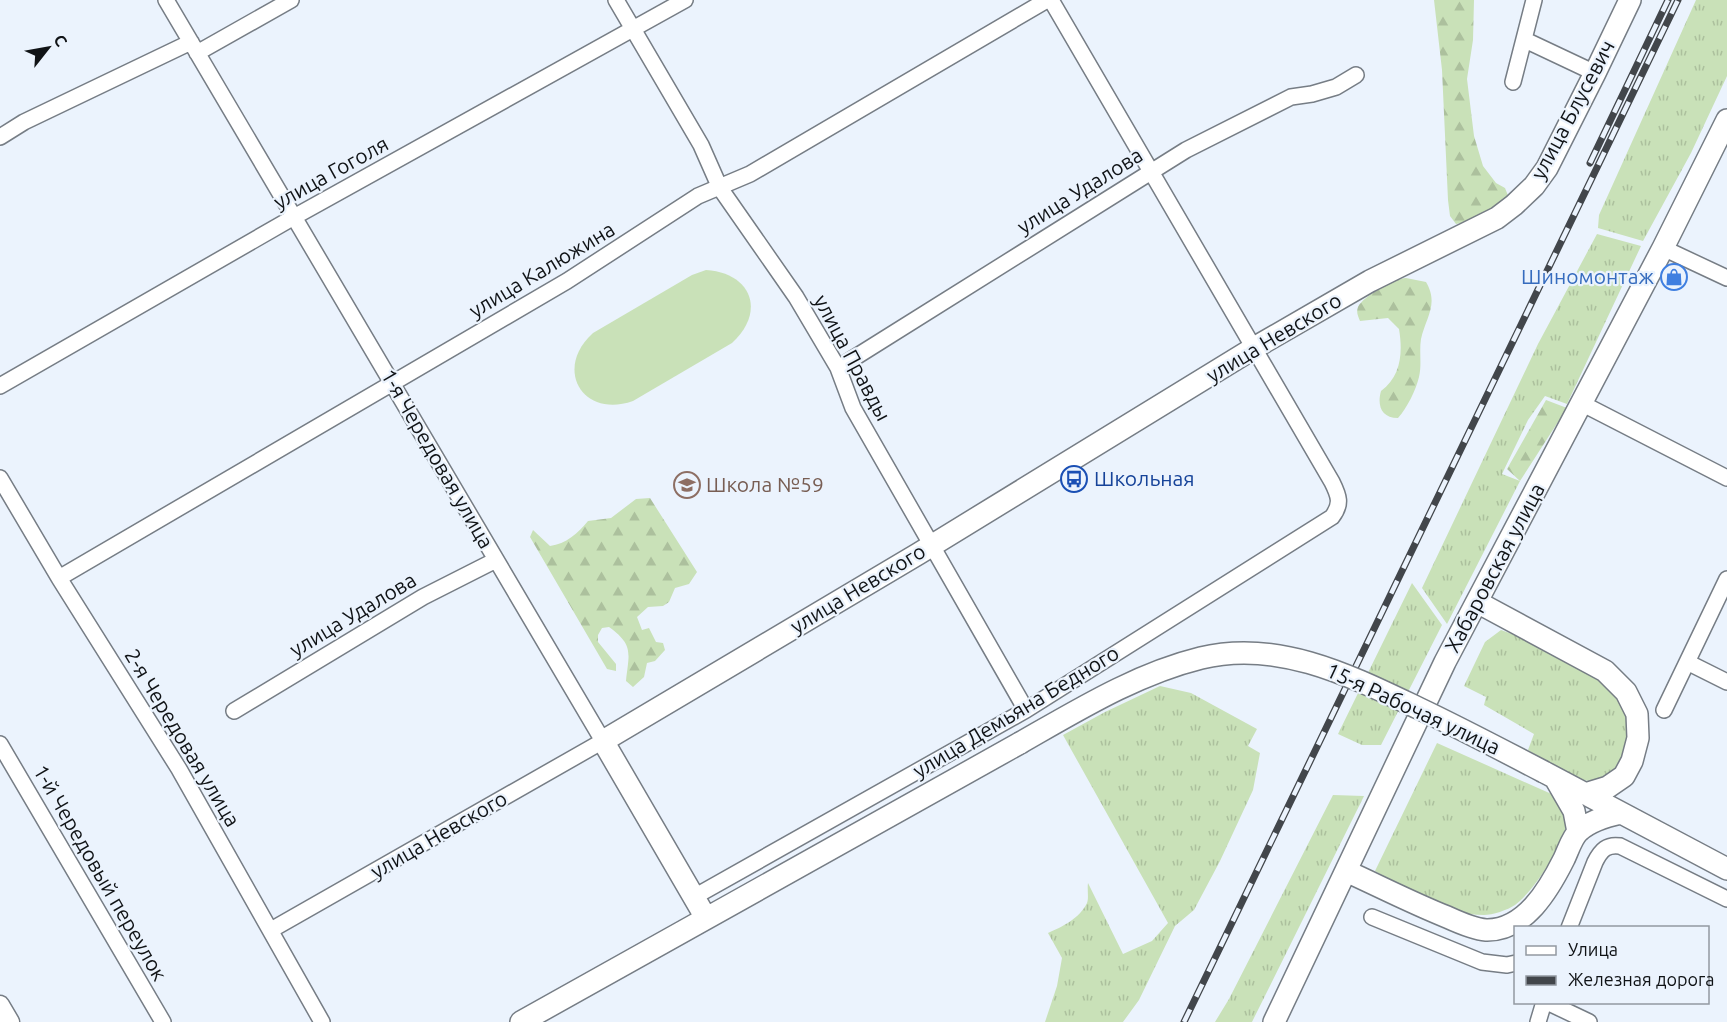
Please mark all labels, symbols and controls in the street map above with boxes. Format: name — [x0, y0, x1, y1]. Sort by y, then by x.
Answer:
north arrow — [18, 18, 78, 78]
text: С — [51, 31, 71, 49]
street label: улица Блусевич — [1525, 36, 1619, 183]
street label: улица Гоголя — [269, 131, 392, 213]
street label: улица Удалова — [1012, 142, 1146, 238]
street label: улица Калюжина — [464, 216, 619, 322]
shop icon: Шиномонтаж — [1659, 262, 1689, 292]
place label: Шиномонтаж — [1521, 264, 1654, 288]
street label: улица Невского — [1202, 287, 1345, 387]
street label: улица Правды — [810, 290, 896, 425]
street label: 1-я Чередовая улица — [377, 365, 499, 552]
bus stop icon: Школьная — [1059, 464, 1089, 494]
place label: Школьная — [1094, 466, 1195, 490]
school or university icon: Школа №59 — [672, 470, 702, 500]
place label: Школа №59 — [706, 472, 824, 496]
street label: Хабаровская улица — [1439, 479, 1549, 656]
street label: улица Невского — [786, 538, 929, 638]
street label: улица Удалова — [285, 567, 420, 661]
street label: улица Демьяна Бедного — [908, 640, 1123, 782]
street label: 2-я Чередовая улица — [120, 644, 245, 831]
street label: 15-я Рабочая улица — [1323, 657, 1504, 759]
street label: 1-й Чередовый переулок — [29, 760, 173, 985]
street label: улица Невского — [366, 785, 511, 883]
legend — [1514, 926, 1709, 1004]
text: Улица — [1568, 939, 1618, 959]
text: Железная дорога — [1568, 969, 1715, 989]

